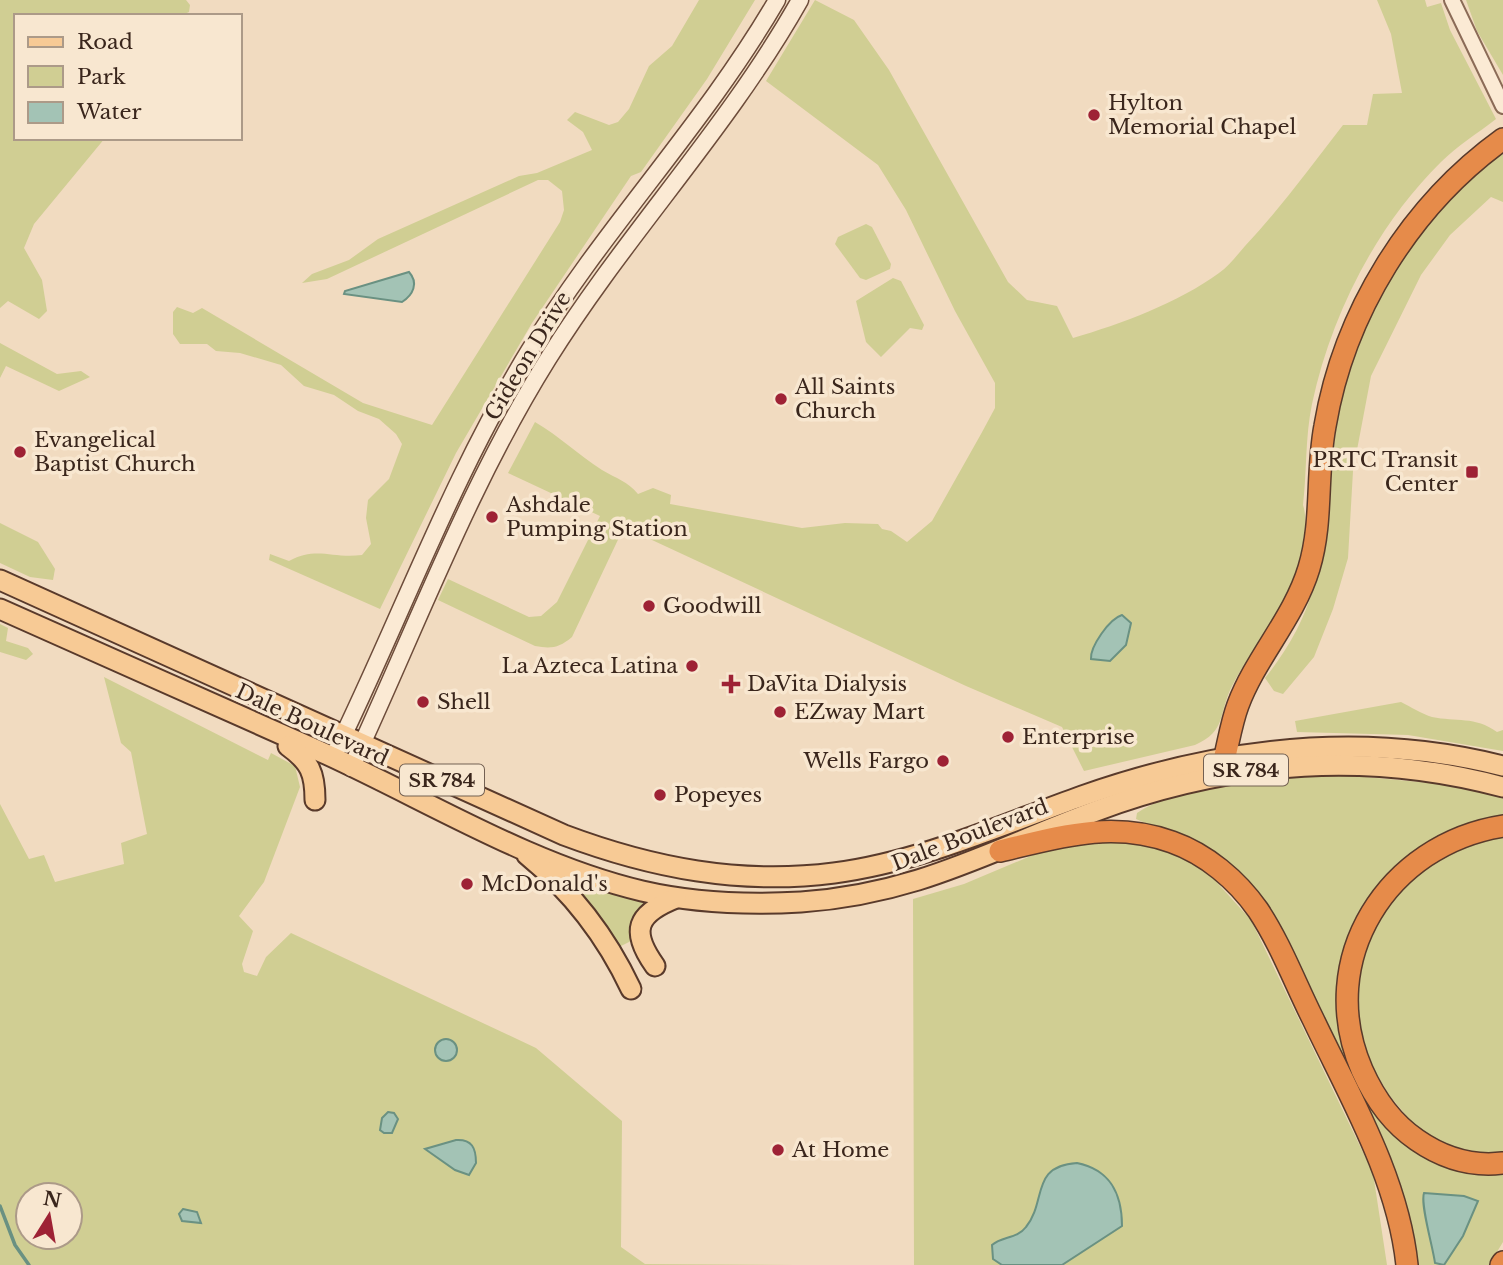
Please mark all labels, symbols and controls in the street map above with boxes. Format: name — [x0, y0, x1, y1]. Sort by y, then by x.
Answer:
legend — [14, 14, 242, 140]
text: Road — [77, 29, 133, 55]
text: Park — [77, 64, 126, 90]
place label: Hylton Memorial Chapel — [1108, 90, 1297, 140]
text: Water — [76, 99, 141, 125]
marker: Hylton Memorial Chapel — [1086, 107, 1102, 123]
street label: Gideon Drive — [479, 287, 577, 425]
place label: All Saints Church — [794, 374, 895, 424]
marker: All Saints Church — [773, 391, 789, 407]
place label: Evangelical Baptist Church — [34, 427, 195, 477]
marker: Evangelical Baptist Church — [12, 444, 28, 460]
place label: PRTC Transit Center — [1312, 447, 1458, 497]
marker: PRTC Transit Center — [1464, 464, 1480, 480]
place label: Ashdale Pumping Station — [505, 492, 688, 542]
marker: Ashdale Pumping Station — [484, 509, 500, 525]
place label: Goodwill — [663, 593, 762, 619]
marker: Goodwill — [641, 598, 657, 614]
place label: La Azteca Latina — [501, 653, 678, 679]
marker: La Azteca Latina — [684, 658, 700, 674]
place label: DaVita Dialysis — [747, 671, 907, 697]
marker: DaVita Dialysis — [721, 674, 741, 694]
street label: Dale Boulevard — [231, 678, 393, 772]
place label: Shell — [437, 689, 491, 715]
marker: Shell — [415, 694, 431, 710]
place label: EZway Mart — [794, 699, 925, 725]
marker: EZway Mart — [772, 704, 788, 720]
place label: Enterprise — [1022, 724, 1135, 750]
marker: Enterprise — [1000, 729, 1016, 745]
place label: Wells Fargo — [803, 748, 929, 774]
marker: Wells Fargo — [935, 753, 951, 769]
road number: SR 784 — [1204, 754, 1288, 786]
road number: SR 784 — [400, 764, 484, 796]
place label: Popeyes — [674, 782, 762, 808]
marker: Popeyes — [652, 787, 668, 803]
street label: Dale Boulevard — [888, 793, 1052, 877]
place label: McDonald's — [481, 871, 608, 897]
marker: McDonald's — [459, 876, 475, 892]
place label: At Home — [791, 1137, 889, 1163]
marker: At Home — [770, 1142, 786, 1158]
north arrow — [14, 1181, 84, 1251]
text: N — [41, 1187, 63, 1213]

